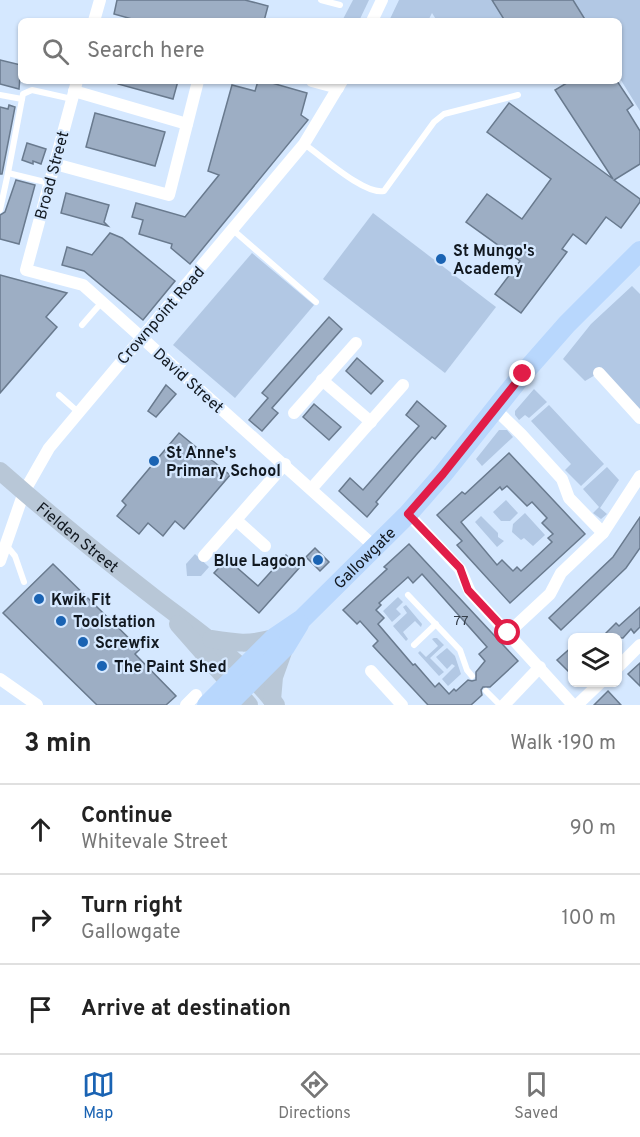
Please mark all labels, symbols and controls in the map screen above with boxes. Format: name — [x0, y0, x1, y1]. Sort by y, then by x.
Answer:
search box — [18, 18, 622, 84]
icon: search — [39, 35, 72, 68]
text: Search here — [87, 38, 205, 65]
street label: Broad Street — [32, 129, 74, 222]
place label: St Mungo's Academy — [453, 242, 535, 280]
marker: St Mungo's Academy — [434, 252, 448, 266]
street label: Crownpoint Road — [113, 263, 210, 369]
street label: David Street — [148, 345, 227, 418]
route end — [509, 360, 535, 386]
place label: St Anne's Primary School — [166, 444, 281, 482]
marker: St Anne's Primary School — [147, 454, 161, 468]
street label: Fielden Street — [31, 499, 122, 578]
street label: Gallowgate — [330, 524, 401, 594]
place label: Blue Lagoon — [213, 552, 306, 572]
marker: Blue Lagoon — [311, 553, 325, 567]
place label: Kwik Fit — [51, 591, 111, 611]
marker: Kwik Fit — [32, 592, 46, 606]
place label: Toolstation — [73, 613, 156, 633]
house number: 77 — [453, 613, 469, 630]
marker: Toolstation — [54, 614, 68, 628]
route start — [494, 619, 520, 645]
map controls — [568, 633, 622, 687]
button: layers — [568, 633, 622, 687]
place label: Screwfix — [95, 634, 160, 654]
marker: Screwfix — [76, 635, 90, 649]
place label: The Paint Shed — [114, 658, 227, 678]
marker: The Paint Shed — [95, 659, 109, 673]
text: 3 min — [24, 728, 92, 761]
text: Walk · 190 m — [510, 731, 616, 757]
text: Continue — [81, 803, 172, 830]
icon: ahead — [24, 813, 57, 846]
text: 90 m — [570, 816, 616, 842]
text: Whitevale Street — [81, 830, 228, 856]
text: Turn right — [81, 893, 183, 920]
icon: right — [24, 903, 57, 936]
text: 100 m — [561, 906, 616, 932]
text: Gallowgate — [81, 920, 181, 946]
icon: arrive — [24, 993, 57, 1026]
text: Arrive at destination — [81, 996, 291, 1023]
tab: Map — [82, 1068, 115, 1124]
tab: Directions — [278, 1068, 351, 1124]
tab: Saved — [514, 1068, 558, 1124]

